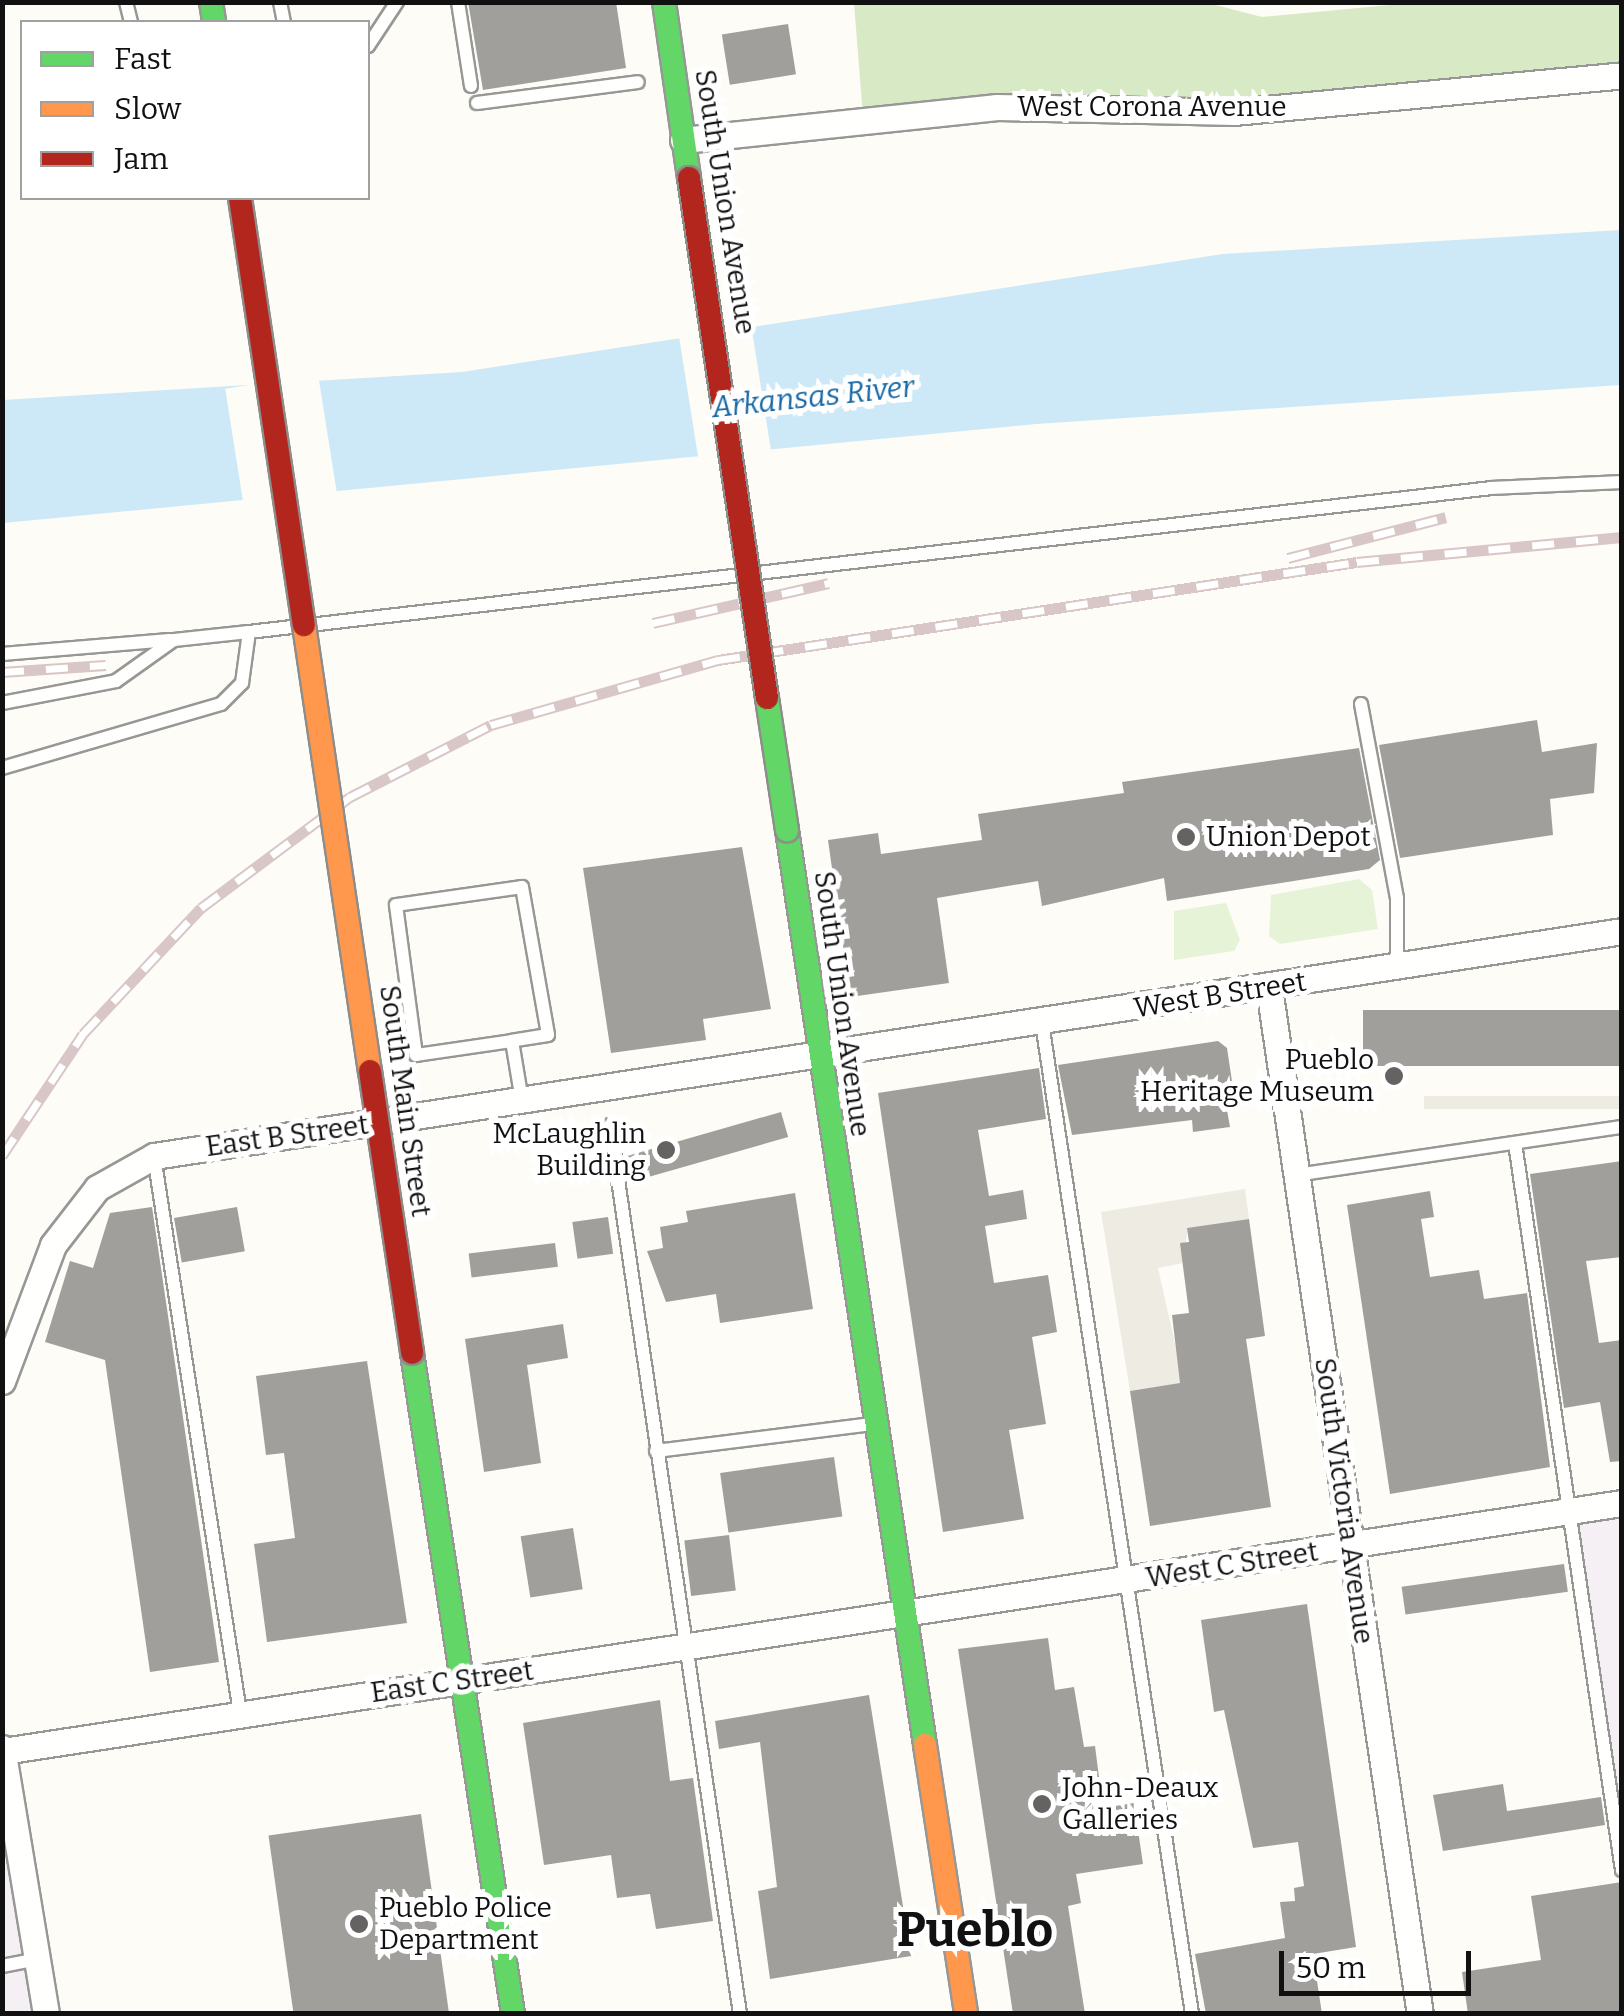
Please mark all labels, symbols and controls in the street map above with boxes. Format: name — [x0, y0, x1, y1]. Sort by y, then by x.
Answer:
legend — [20, 20, 370, 200]
text: Fast — [114, 41, 172, 77]
street label: South Union Avenue — [687, 67, 763, 337]
street label: West Corona Avenue — [1017, 90, 1287, 124]
text: Slow — [114, 91, 181, 127]
text: Jam — [114, 141, 168, 177]
water label: Arkansas River — [710, 368, 916, 426]
place label: Union Depot — [1206, 820, 1371, 854]
marker: Union Depot — [1175, 826, 1197, 848]
street label: South Union Avenue — [807, 869, 877, 1139]
street label: West B Street — [1132, 965, 1308, 1025]
street label: South Main Street — [372, 983, 438, 1219]
place label: Pueblo Heritage Museum — [1140, 1043, 1374, 1109]
marker: Pueblo Heritage Museum — [1383, 1065, 1405, 1087]
street label: East B Street — [203, 1108, 371, 1164]
place label: McLaughlin Building — [493, 1117, 646, 1183]
marker: McLaughlin Building — [655, 1139, 677, 1161]
street label: South Victoria Avenue — [1307, 1356, 1381, 1646]
street label: West C Street — [1144, 1535, 1320, 1595]
street label: East C Street — [368, 1654, 536, 1710]
place label: John-Deaux Galleries — [1062, 1771, 1218, 1837]
marker: John-Deaux Galleries — [1031, 1793, 1053, 1815]
place label: Pueblo Police Department — [379, 1891, 552, 1957]
district label: Pueblo — [897, 1902, 1053, 1960]
marker: Pueblo Police Department — [348, 1913, 370, 1935]
scale bar — [1284, 1931, 1476, 1993]
text: 50 m — [1296, 1950, 1366, 1986]

